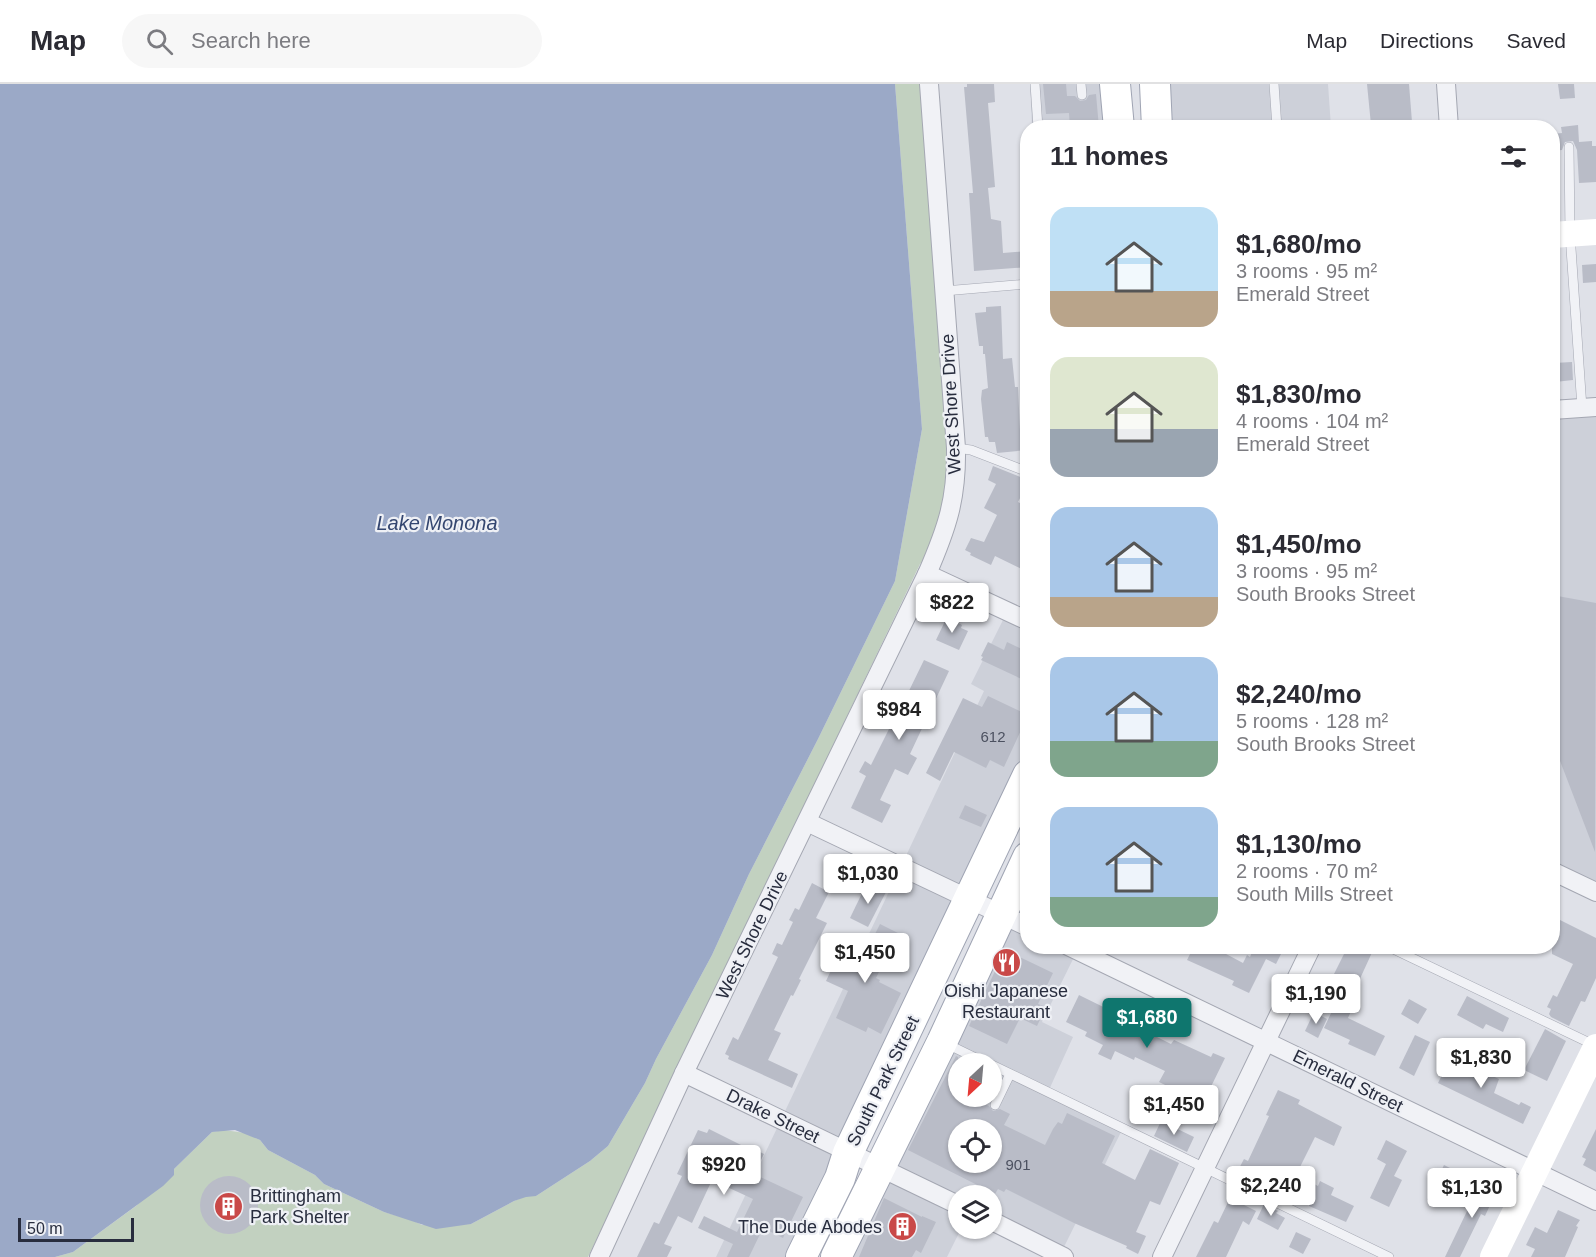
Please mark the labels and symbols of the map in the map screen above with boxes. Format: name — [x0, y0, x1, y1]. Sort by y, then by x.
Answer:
street label: West Shore Drive — [937, 333, 965, 475]
water label: Lake Monona — [376, 512, 498, 534]
pin: $822 — [916, 583, 988, 634]
pin: $984 — [863, 690, 935, 741]
house number: 612 — [980, 728, 1006, 745]
pin: $1,030 — [819, 854, 917, 905]
street label: West Shore Drive — [712, 867, 792, 1003]
pin: $1,450 — [816, 933, 914, 984]
restaurant icon: Oishi Japanese Restaurant — [990, 946, 1022, 978]
pin: $1,190 — [1267, 974, 1365, 1025]
place label: Oishi Japanese Restaurant — [944, 981, 1068, 1022]
pin: $1,680 — [1098, 998, 1196, 1049]
street label: South Park Street — [843, 1013, 923, 1149]
pin: $1,830 — [1432, 1038, 1530, 1089]
street label: Emerald Street — [1290, 1046, 1406, 1116]
north arrow — [948, 1053, 1002, 1107]
street label: Drake Street — [723, 1085, 823, 1147]
pin: $1,450 — [1125, 1085, 1223, 1136]
pin: $920 — [688, 1145, 760, 1196]
house number: 901 — [1005, 1156, 1031, 1173]
pin: $2,240 — [1222, 1166, 1320, 1217]
pin: $1,130 — [1423, 1168, 1521, 1219]
place label: Brittingham Park Shelter — [250, 1186, 349, 1227]
building icon: Brittingham Park Shelter — [213, 1190, 245, 1222]
building icon: The Dude Abodes — [887, 1211, 919, 1243]
scale bar — [18, 1215, 134, 1242]
place label: The Dude Abodes — [738, 1217, 882, 1237]

